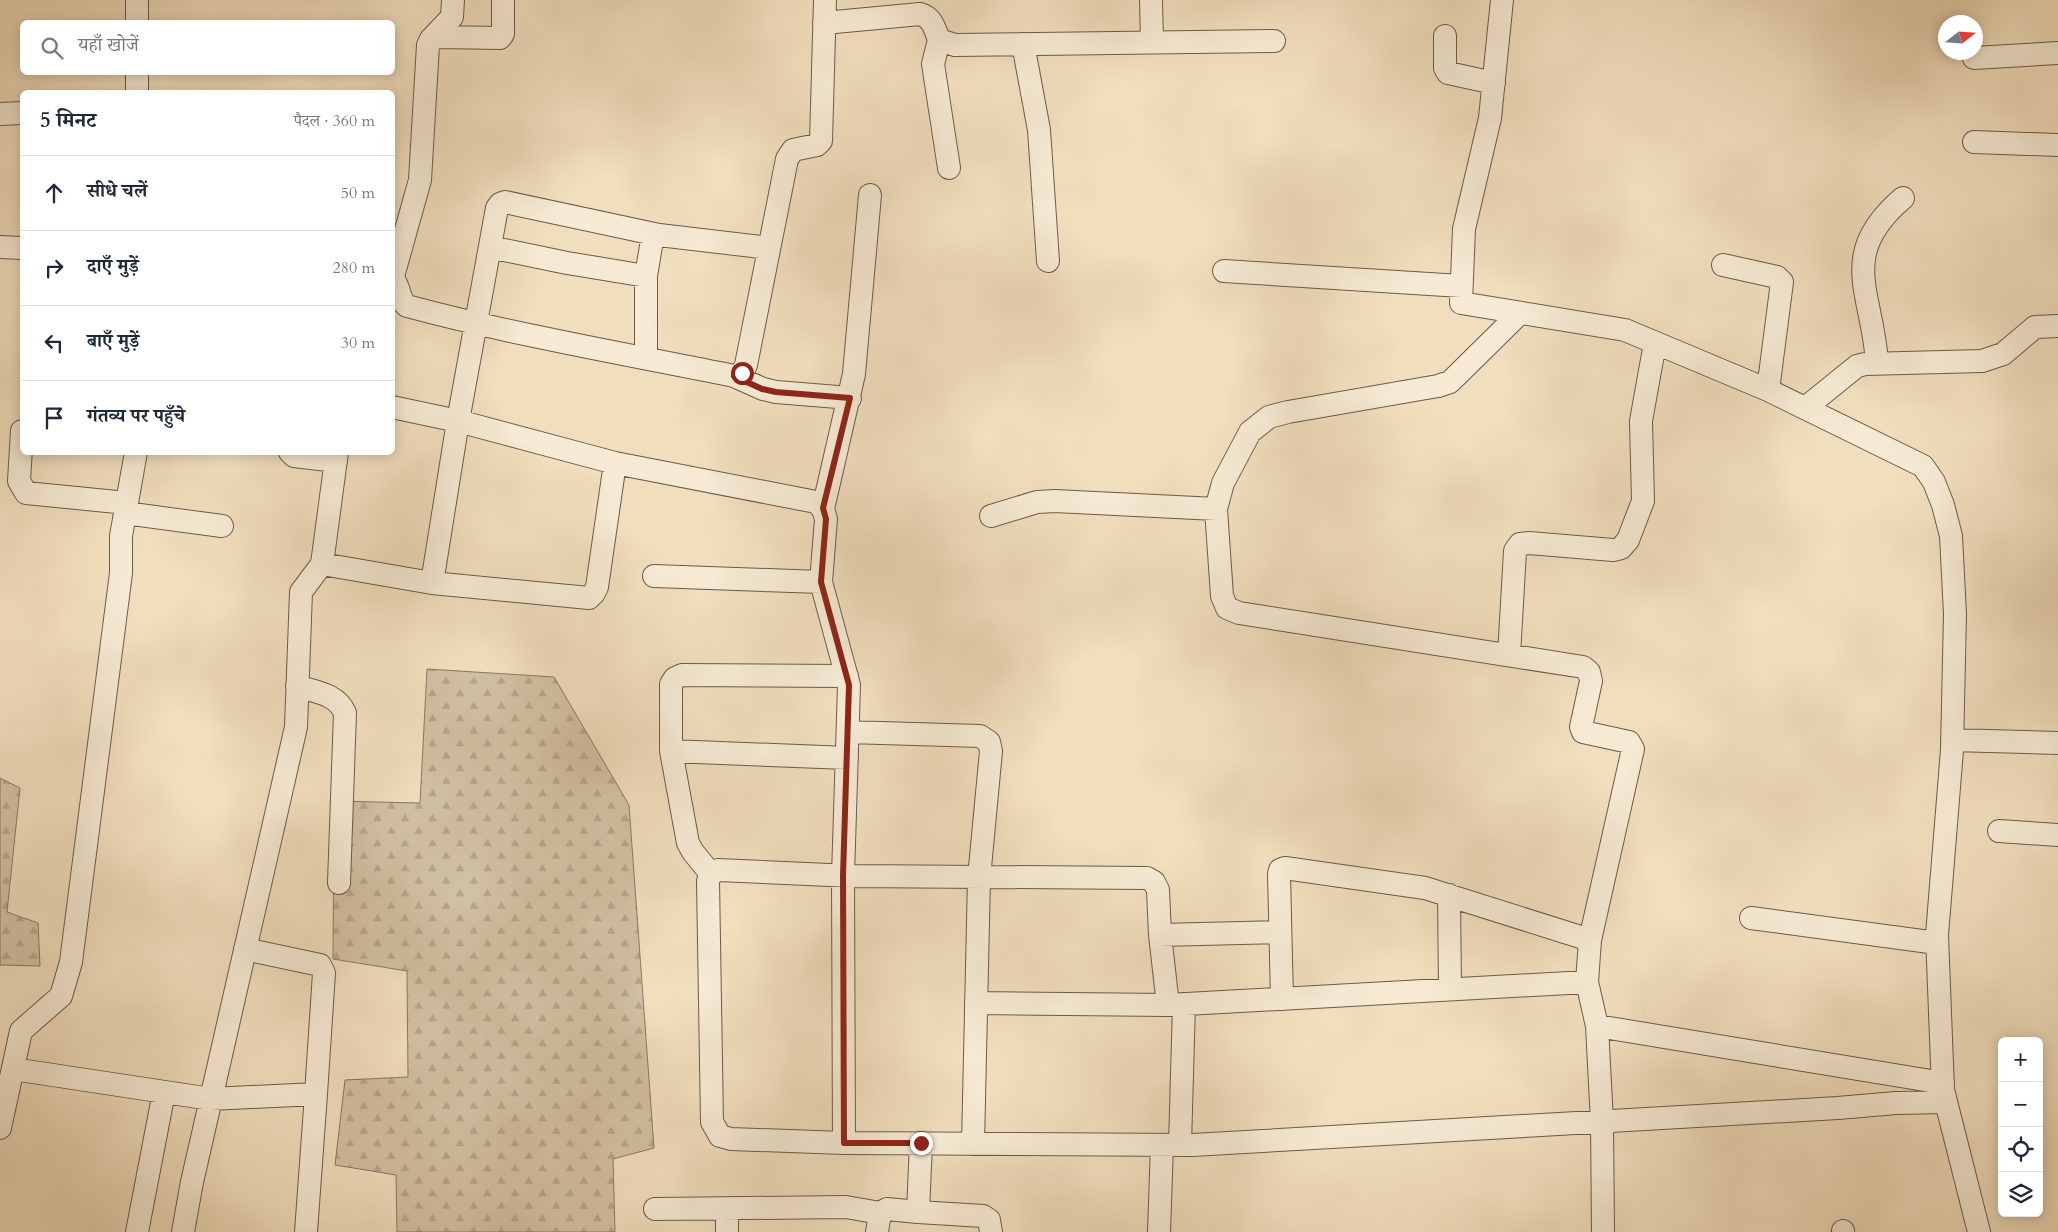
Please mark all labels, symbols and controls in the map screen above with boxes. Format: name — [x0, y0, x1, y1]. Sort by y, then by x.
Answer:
north arrow — [1938, 15, 1983, 60]
search box — [20, 20, 395, 75]
text: यहाँ खोजें — [78, 32, 139, 58]
icon: search — [38, 34, 66, 62]
text: 5 मिनट — [40, 106, 96, 135]
text: पैदल · 360 m — [294, 110, 375, 132]
text: सीधे चलें — [87, 178, 147, 204]
icon: ahead — [40, 179, 68, 207]
text: 50 m — [341, 182, 375, 204]
text: दाएँ मुड़ें — [87, 253, 139, 279]
icon: right — [40, 254, 68, 282]
text: 280 m — [333, 257, 375, 279]
text: बाएँ मुड़ें — [87, 328, 139, 354]
icon: left — [40, 329, 68, 357]
text: 30 m — [341, 332, 375, 354]
route start — [731, 362, 754, 385]
text: गंतव्य पर पहुँचे — [87, 403, 185, 429]
icon: arrive — [40, 404, 68, 432]
map controls — [1998, 1037, 2043, 1217]
button: + — [1998, 1037, 2043, 1082]
button: − — [1998, 1082, 2043, 1127]
button: locate — [1998, 1127, 2043, 1172]
route end — [910, 1132, 933, 1155]
button: layers — [1998, 1172, 2043, 1217]

